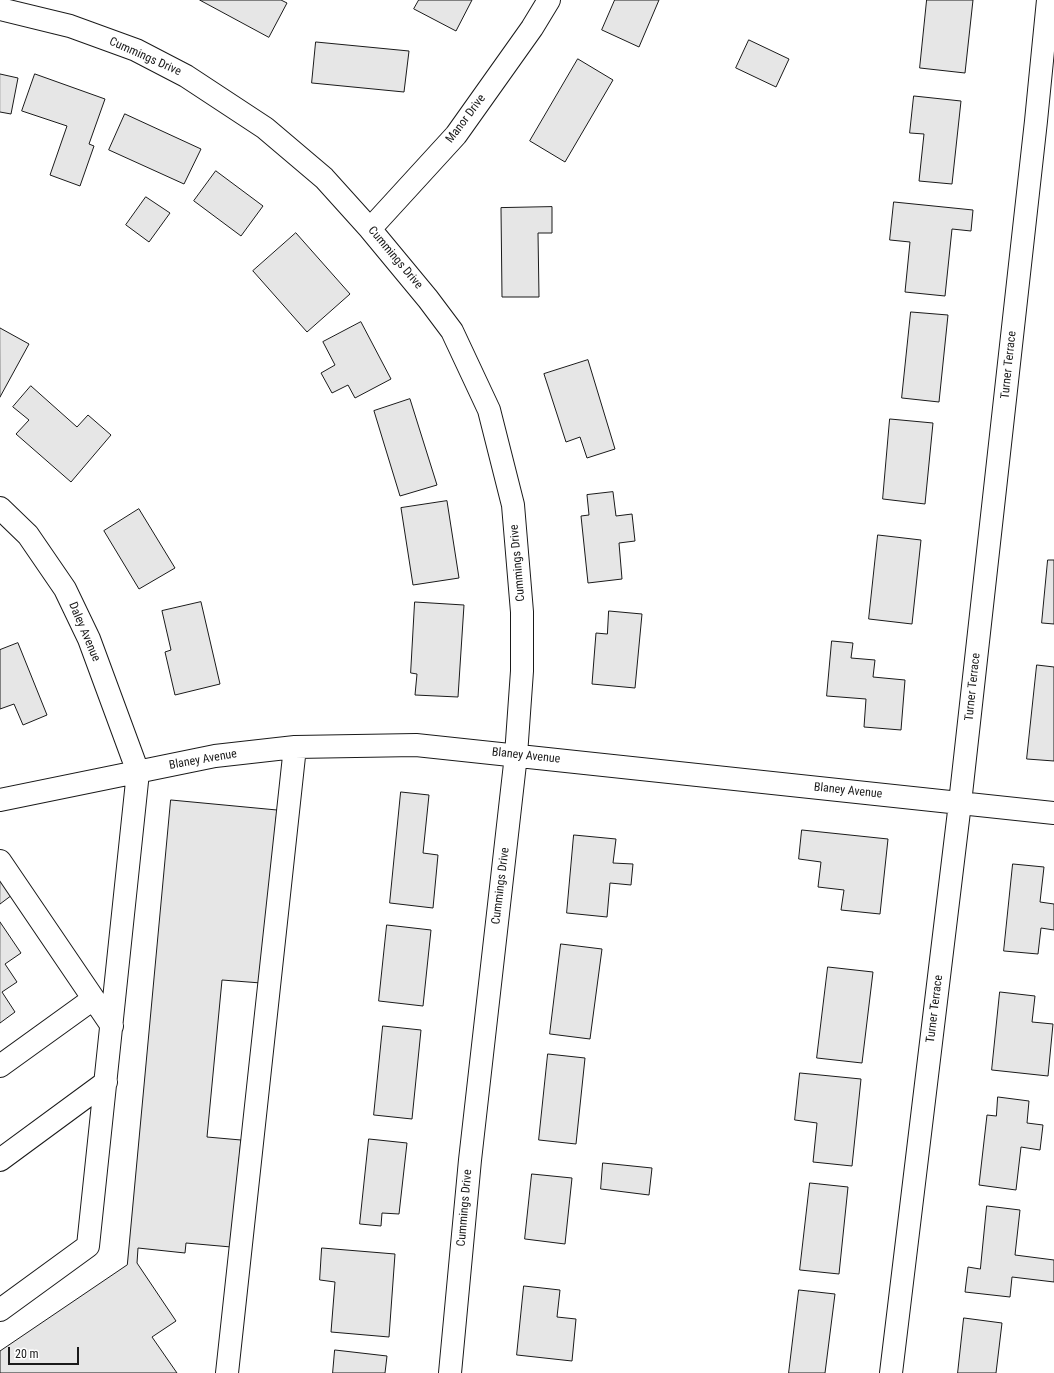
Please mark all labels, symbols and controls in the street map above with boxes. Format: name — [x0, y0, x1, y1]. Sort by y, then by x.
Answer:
street label: Cummings Drive — [107, 35, 183, 79]
street label: Manor Drive — [443, 92, 489, 146]
street label: Cummings Drive — [365, 224, 425, 292]
street label: Turner Terrace — [998, 330, 1020, 400]
street label: Cummings Drive — [507, 524, 529, 602]
street label: Daley Avenue — [65, 600, 103, 664]
street label: Turner Terrace — [962, 652, 984, 722]
street label: Blaney Avenue — [491, 745, 561, 767]
street label: Blaney Avenue — [168, 747, 238, 773]
street label: Blaney Avenue — [813, 780, 883, 802]
street label: Cummings Drive — [489, 847, 513, 925]
street label: Turner Terrace — [924, 974, 946, 1044]
street label: Cummings Drive — [454, 1169, 476, 1247]
scale bar — [10, 1339, 81, 1365]
text: 20 m — [15, 1347, 39, 1361]

